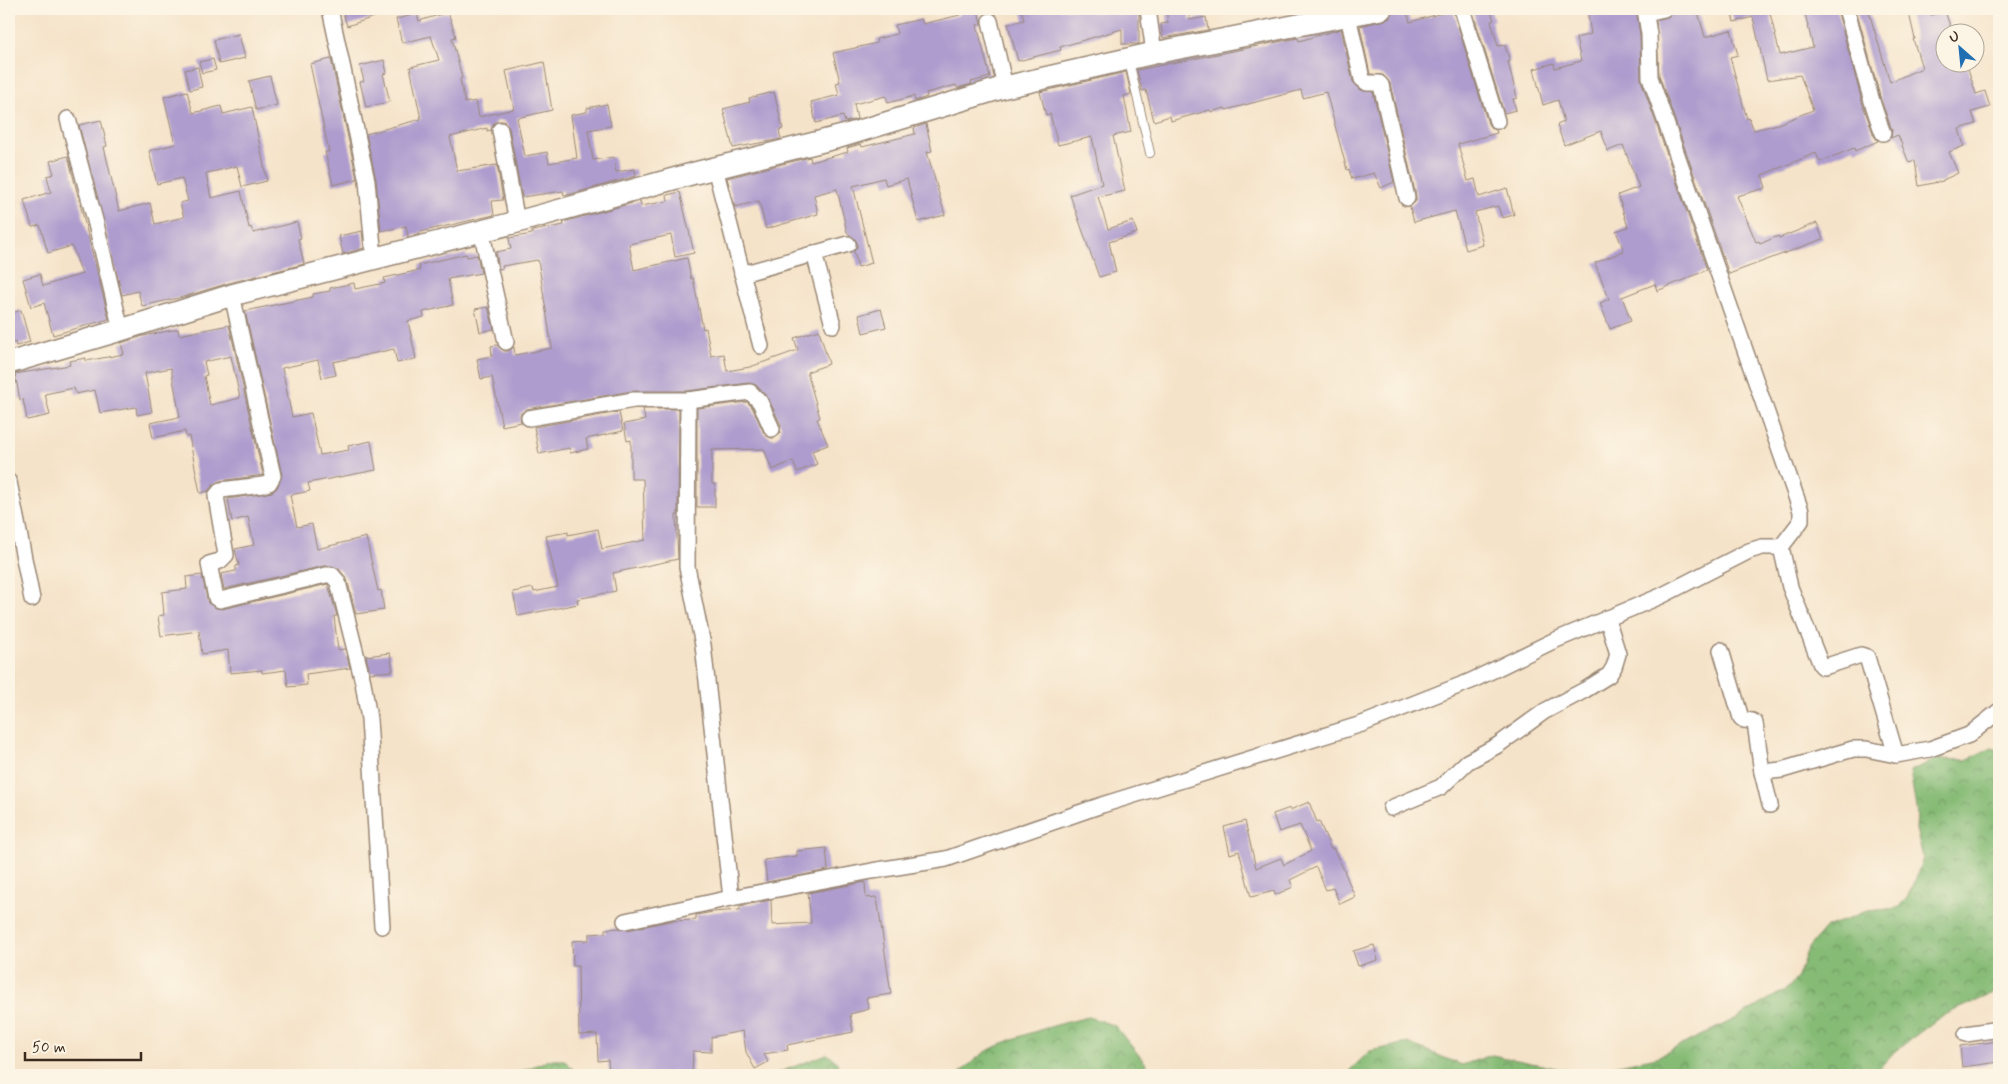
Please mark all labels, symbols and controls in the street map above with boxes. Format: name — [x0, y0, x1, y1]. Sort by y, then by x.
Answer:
north arrow — [1936, 22, 1986, 72]
text: U — [1946, 27, 1963, 47]
scale bar — [25, 1029, 141, 1061]
text: 50 m — [32, 1038, 66, 1058]

